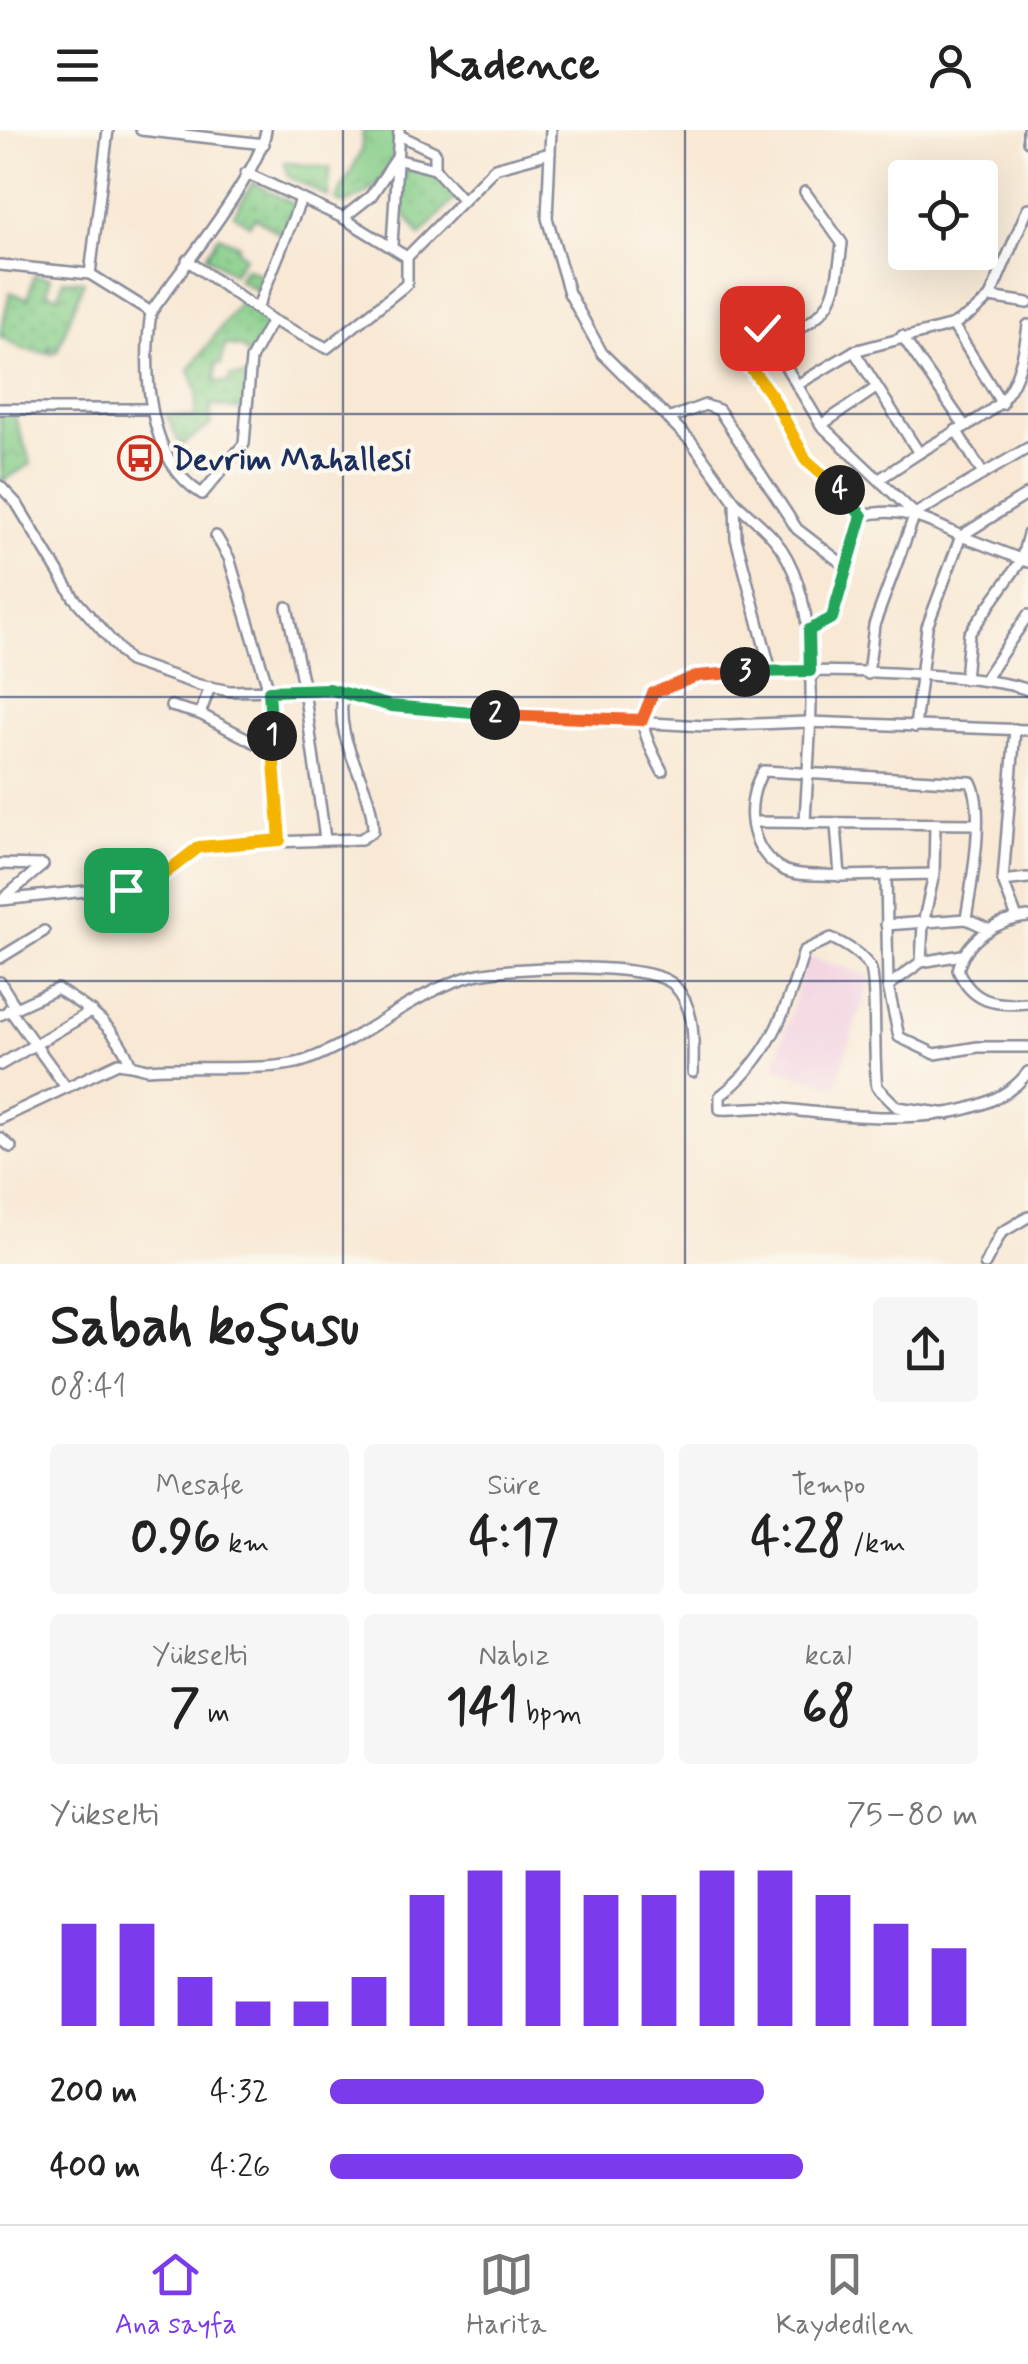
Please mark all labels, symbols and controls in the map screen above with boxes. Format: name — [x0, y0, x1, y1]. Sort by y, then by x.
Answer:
text: Kadence — [428, 36, 600, 95]
icon: menu — [50, 38, 105, 93]
icon: person — [923, 38, 978, 93]
map controls — [888, 160, 998, 270]
button: locate — [888, 160, 998, 270]
pin — [720, 286, 805, 371]
icon: check — [735, 301, 790, 356]
bus stop icon: Devrim Mahallesi — [117, 435, 163, 481]
place label: Devrim Mahallesi — [172, 439, 411, 481]
pin: 4 — [815, 465, 865, 515]
text: 4 — [832, 471, 848, 508]
pin: 3 — [720, 647, 770, 697]
text: 3 — [739, 653, 751, 690]
pin: 2 — [470, 690, 520, 740]
text: 2 — [488, 696, 502, 733]
pin: 1 — [247, 711, 297, 761]
text: 1 — [266, 717, 278, 754]
pin — [84, 848, 169, 933]
icon: arrive — [99, 863, 154, 918]
text: Sabah koşusu — [50, 1292, 359, 1364]
button: share — [873, 1297, 978, 1402]
text: 08:41 — [50, 1366, 126, 1408]
text: Mesafe — [156, 1468, 244, 1505]
text: Süre — [487, 1468, 541, 1505]
text: Tempo — [791, 1468, 865, 1505]
text: 0.96 — [130, 1505, 221, 1571]
text: 4:17 — [469, 1505, 559, 1571]
text: 4:28 — [751, 1505, 845, 1571]
text: km — [221, 1526, 269, 1563]
text: /km — [845, 1526, 906, 1563]
text: Yükselti — [152, 1638, 247, 1675]
text: Nabız — [478, 1638, 550, 1675]
text: kcal — [805, 1638, 852, 1675]
text: 7 — [170, 1675, 200, 1741]
text: 141 — [446, 1675, 518, 1741]
text: 68 — [802, 1675, 855, 1741]
text: m — [200, 1696, 230, 1733]
text: bpm — [518, 1696, 582, 1733]
text: Yükselti — [50, 1794, 158, 1836]
text: 75–80 m — [846, 1794, 978, 1836]
text: 200 m — [50, 2071, 137, 2113]
text: 4:32 — [210, 2071, 269, 2113]
text: 400 m — [50, 2146, 140, 2188]
text: 4:26 — [210, 2146, 271, 2188]
tab: Ana sayfa — [115, 2247, 237, 2344]
tab: Harita — [466, 2247, 547, 2344]
tab: Kaydedilen — [776, 2247, 913, 2344]

